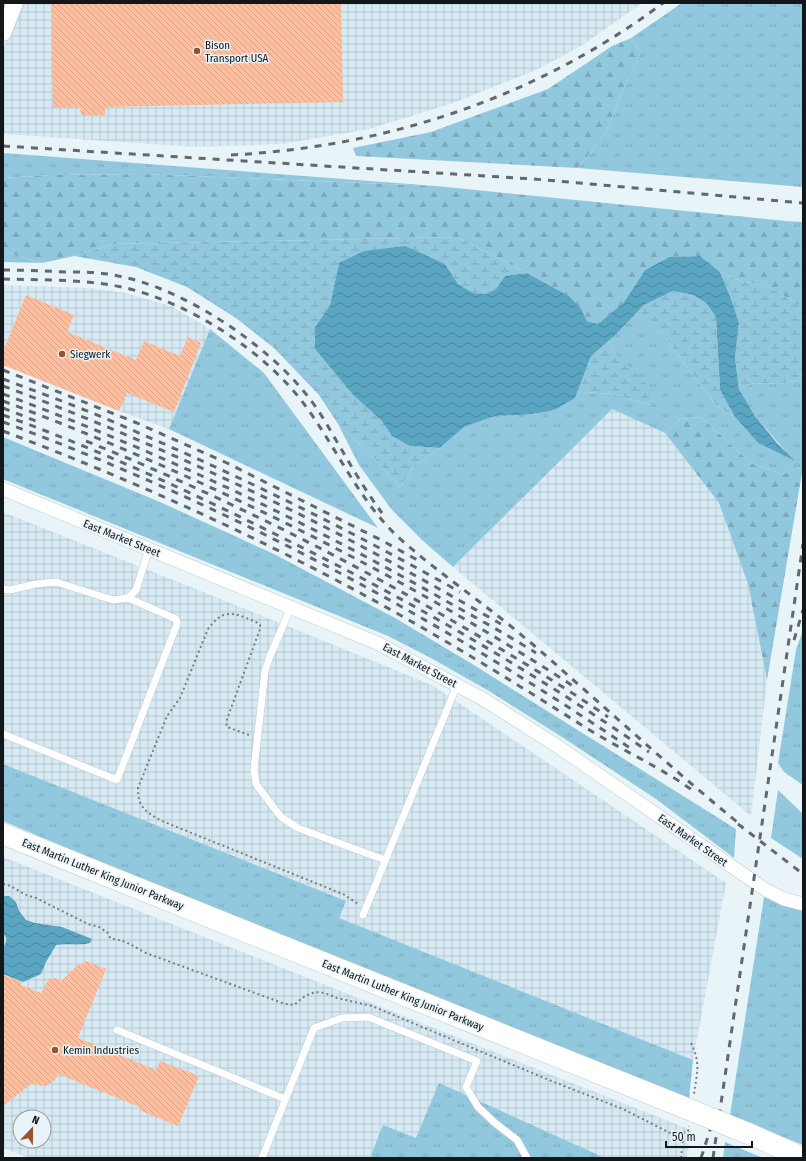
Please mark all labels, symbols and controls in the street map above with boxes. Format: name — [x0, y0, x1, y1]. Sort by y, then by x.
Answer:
place label: Bison Transport USA — [205, 39, 269, 65]
marker: Bison Transport USA — [192, 46, 202, 56]
place label: Siegwerk — [70, 348, 111, 361]
marker: Siegwerk — [57, 349, 67, 359]
street label: East Market Street — [81, 517, 163, 560]
street label: East Market Street — [381, 640, 459, 691]
street label: East Market Street — [655, 812, 730, 869]
street label: East Martin Luther King Junior Parkway — [20, 836, 186, 913]
street label: East Martin Luther King Junior Parkway — [320, 957, 486, 1034]
place label: Kemin Industries — [63, 1044, 139, 1057]
marker: Kemin Industries — [50, 1045, 60, 1055]
north arrow — [12, 1109, 52, 1149]
text: N — [30, 1113, 41, 1127]
scale bar — [666, 1123, 752, 1149]
text: 50 m — [672, 1130, 696, 1144]

